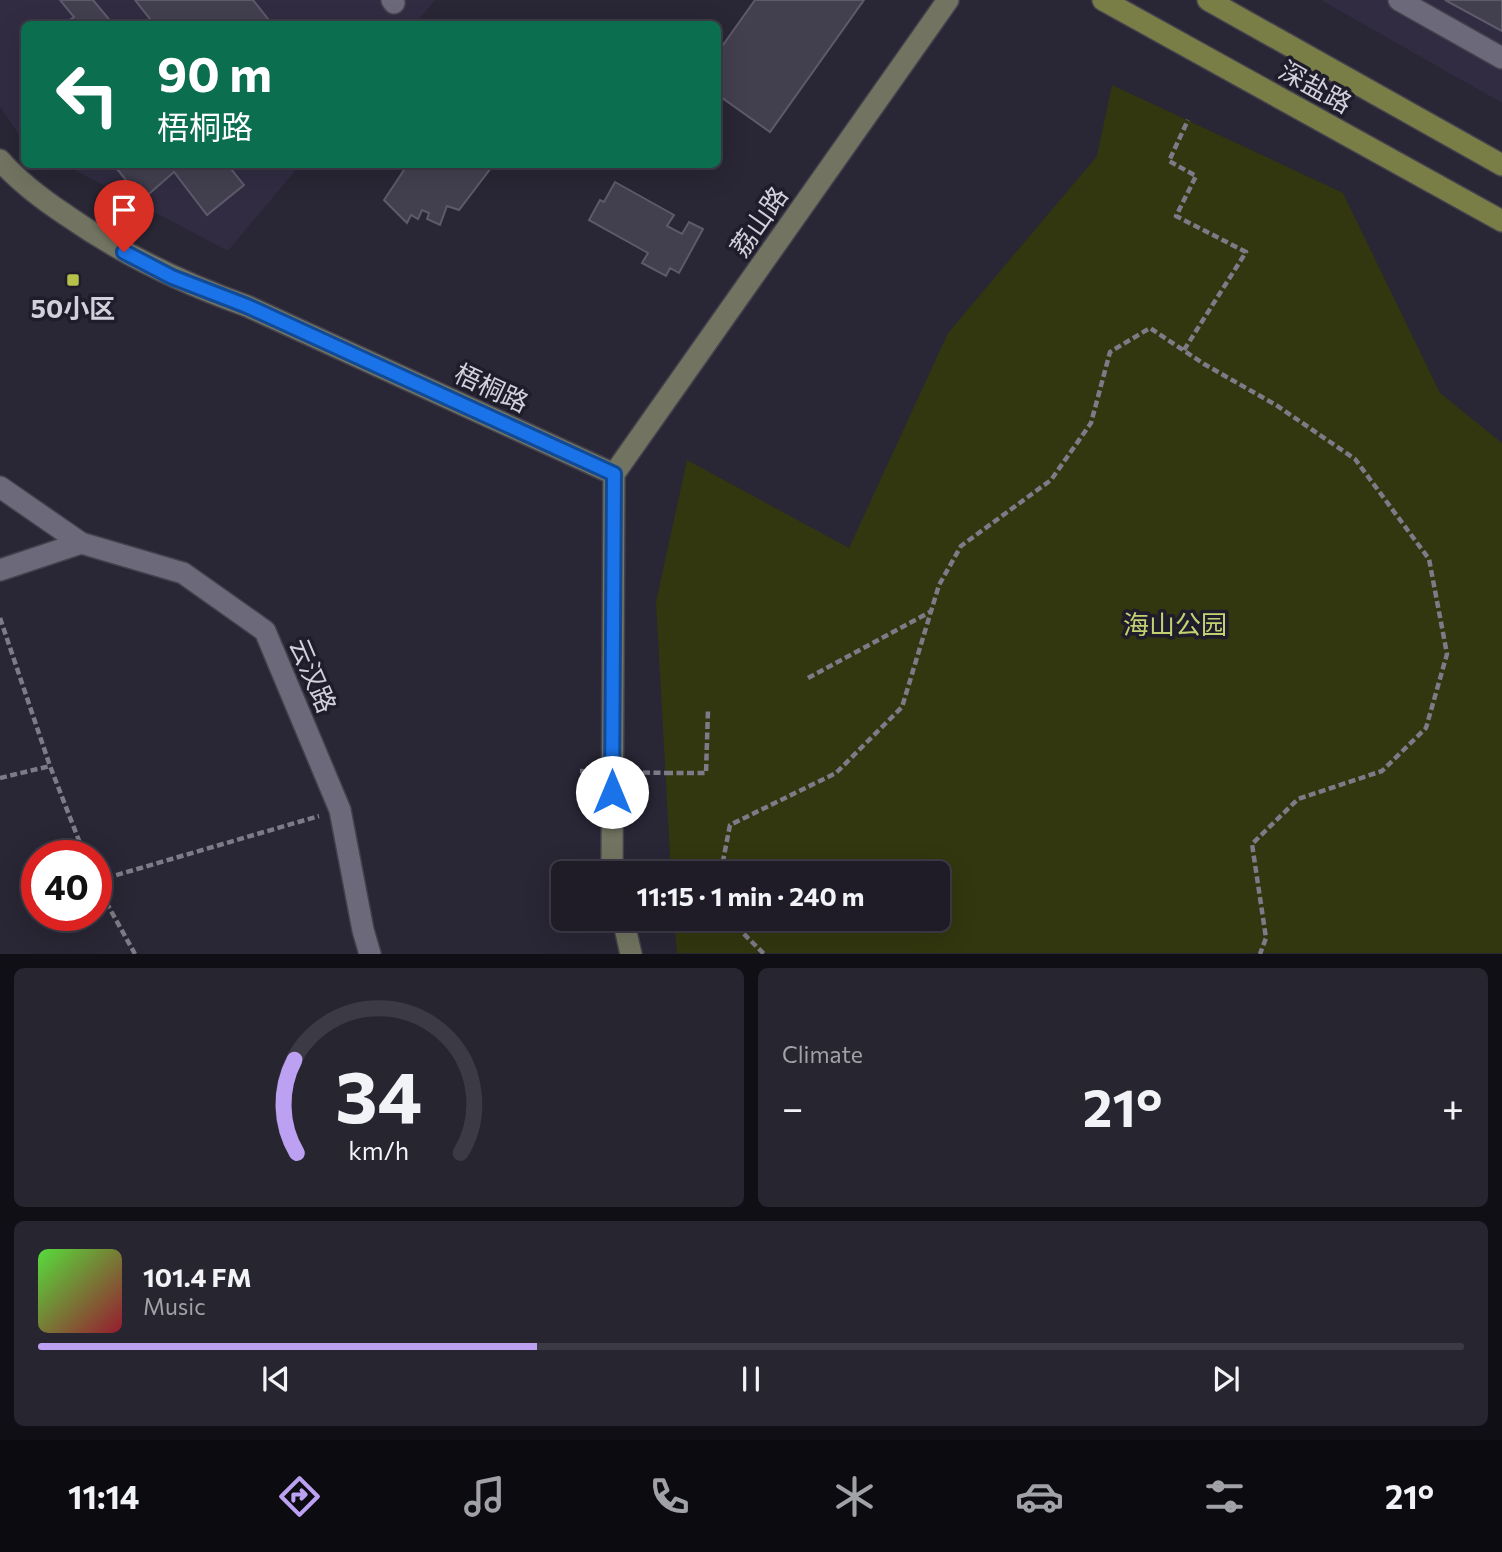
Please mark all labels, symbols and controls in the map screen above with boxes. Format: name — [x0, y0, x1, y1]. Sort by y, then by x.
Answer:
text: 90 m — [157, 42, 272, 102]
icon: left — [42, 49, 133, 140]
street label: 深盐路 — [1274, 54, 1358, 118]
text: 梧桐路 — [157, 106, 253, 146]
pin — [94, 180, 154, 252]
street label: 荔山路 — [723, 180, 793, 262]
icon: arrive — [105, 191, 143, 229]
marker: 50小区 — [65, 272, 81, 288]
place label: 50小区 — [31, 292, 115, 323]
street label: 梧桐路 — [450, 356, 534, 418]
park label: 海山公园 — [1123, 608, 1227, 639]
street label: 云汉路 — [284, 633, 344, 717]
position arrow — [575, 755, 649, 829]
speed limit sign: 40 — [21, 840, 112, 931]
text: 11:15 · 1 min · 240 m — [637, 880, 864, 911]
text: Climate — [782, 1040, 863, 1068]
text: 34 — [335, 1050, 423, 1139]
text: 21° — [1083, 1074, 1162, 1138]
text: − — [782, 1083, 804, 1130]
text: + — [1442, 1083, 1464, 1130]
text: km/h — [349, 1135, 409, 1165]
text: 101.4 FM — [143, 1261, 251, 1292]
text: Music — [143, 1292, 206, 1320]
icon: previous — [257, 1360, 295, 1398]
icon: pause — [732, 1360, 770, 1398]
icon: next — [1207, 1360, 1245, 1398]
icon: directions — [275, 1472, 324, 1521]
icon: music — [460, 1472, 509, 1521]
icon: phone — [645, 1472, 694, 1521]
icon: climate — [830, 1472, 879, 1521]
icon: car — [1015, 1472, 1064, 1521]
icon: filters — [1200, 1472, 1249, 1521]
text: 11:14 — [68, 1476, 140, 1516]
text: 21° — [1385, 1476, 1434, 1516]

